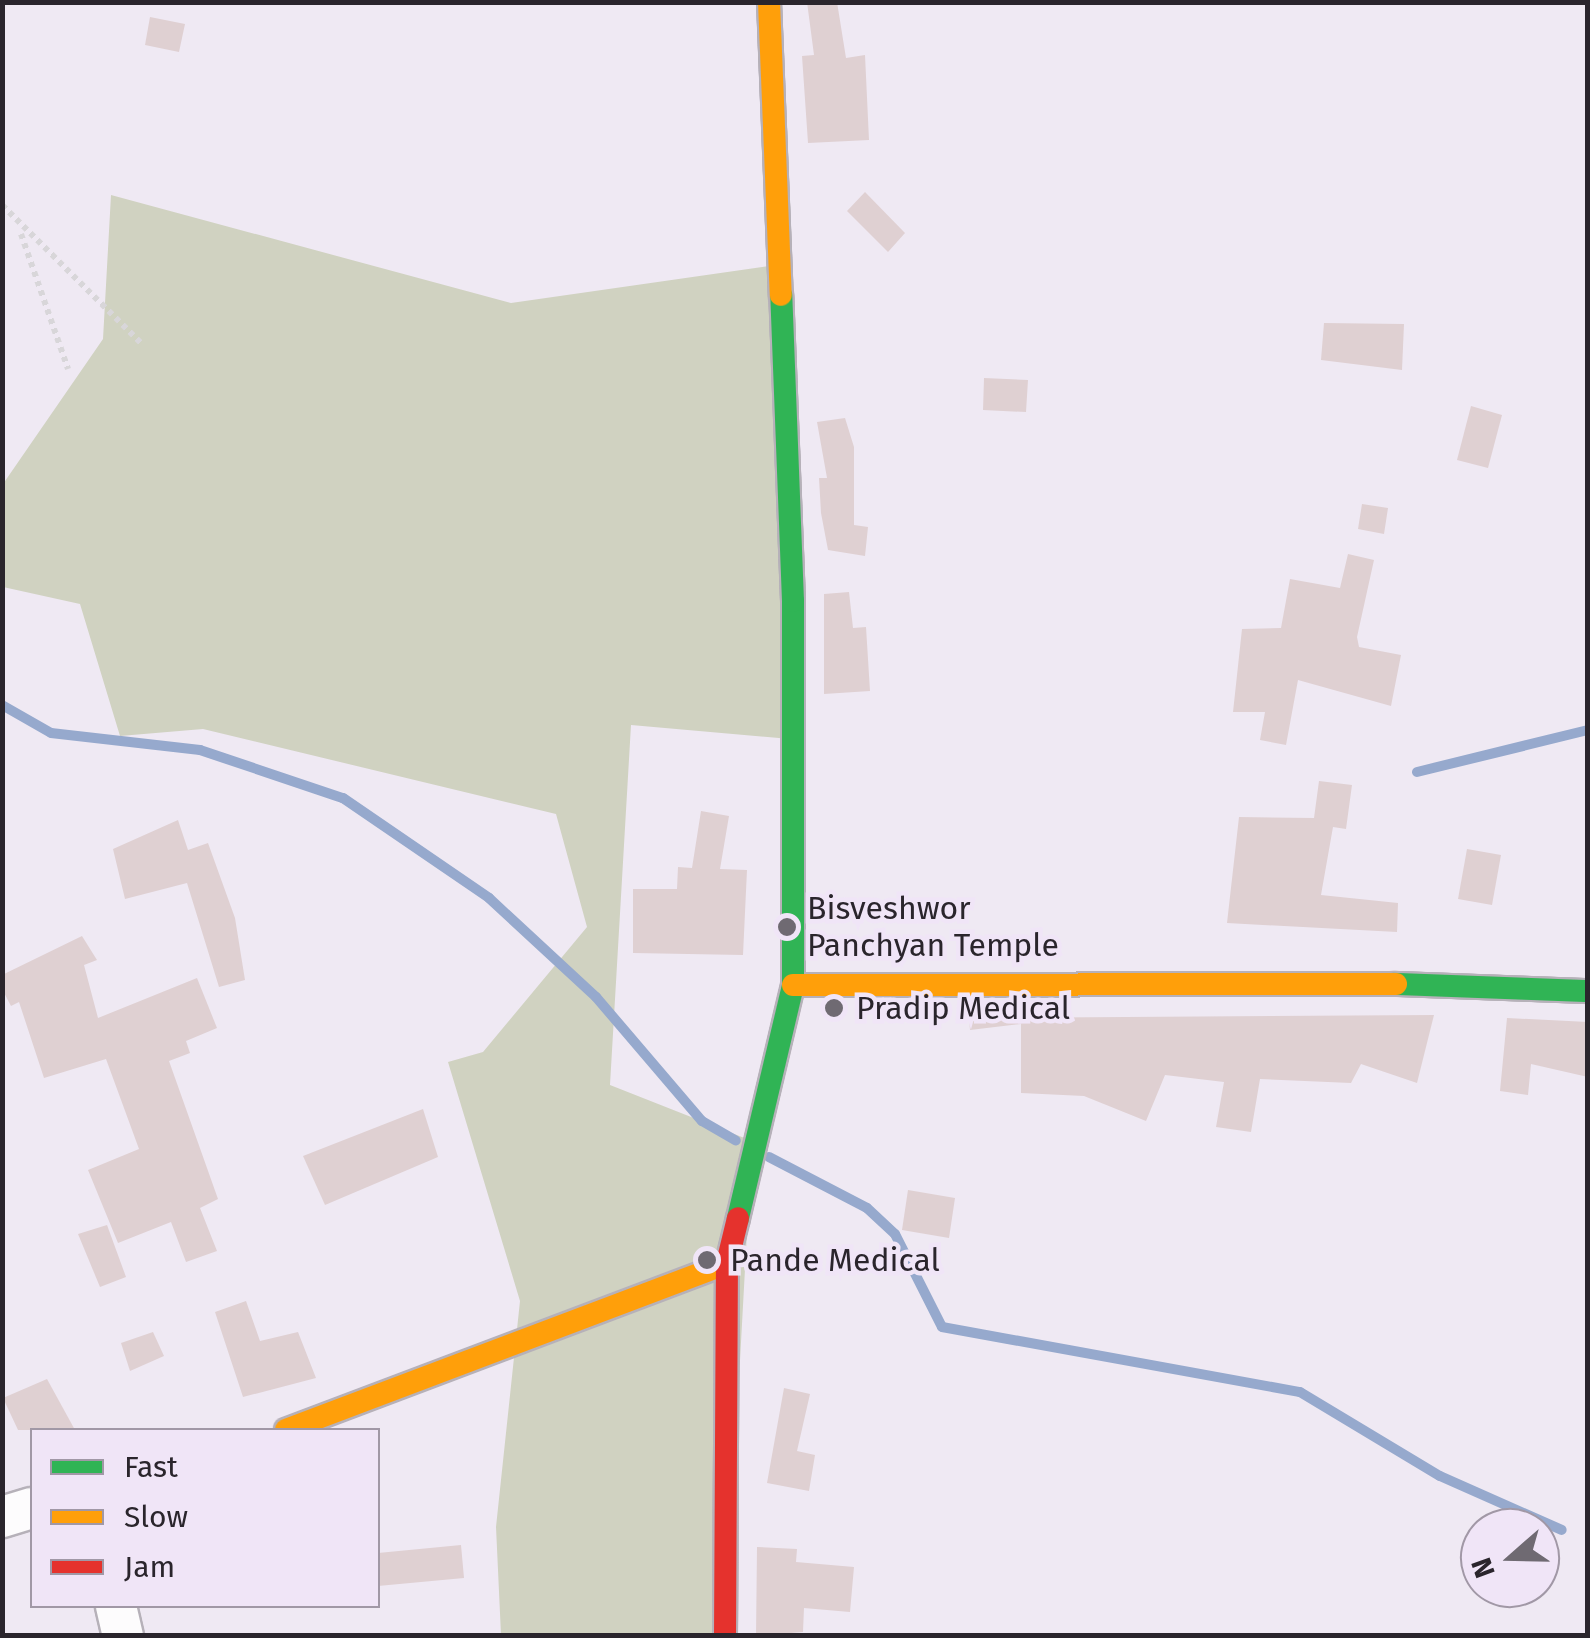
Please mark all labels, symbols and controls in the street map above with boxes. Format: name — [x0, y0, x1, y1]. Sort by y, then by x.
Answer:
place label: Bisveshwor Panchyan Temple — [807, 890, 1059, 965]
marker: Bisveshwor Panchyan Temple — [776, 916, 798, 938]
place label: Pradip Medical — [856, 989, 1070, 1027]
marker: Pradip Medical — [821, 995, 847, 1021]
place label: Pande Medical — [730, 1241, 940, 1279]
marker: Pande Medical — [694, 1247, 720, 1273]
legend — [30, 1428, 380, 1608]
text: Fast — [124, 1449, 178, 1485]
text: Slow — [124, 1499, 188, 1535]
north arrow — [1460, 1508, 1560, 1608]
text: Jam — [124, 1549, 175, 1585]
text: N — [1465, 1553, 1502, 1582]

